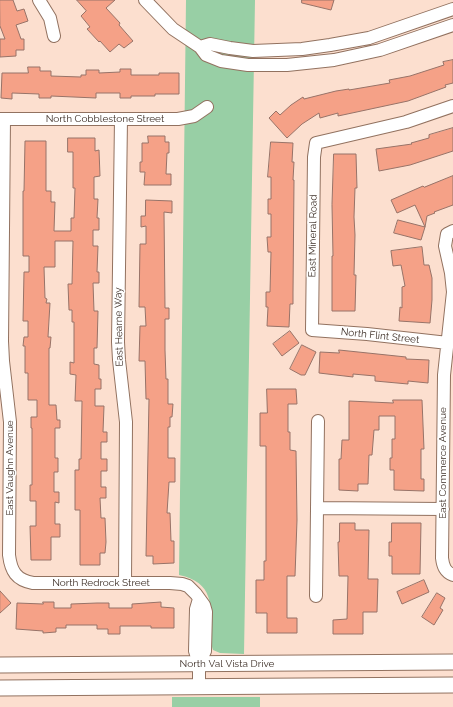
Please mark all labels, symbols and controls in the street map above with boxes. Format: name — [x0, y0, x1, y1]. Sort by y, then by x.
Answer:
street label: North Cobblestone Street — [46, 113, 164, 125]
street label: East Mineral Road — [306, 194, 320, 278]
street label: East Hearne Way — [112, 287, 126, 367]
street label: North Flint Street — [340, 326, 420, 346]
street label: East Commerce Avenue — [437, 407, 449, 519]
street label: East Vaughn Avenue — [4, 420, 16, 516]
street label: North Redrock Street — [52, 577, 150, 589]
street label: North Val Vista Drive — [180, 658, 274, 670]

